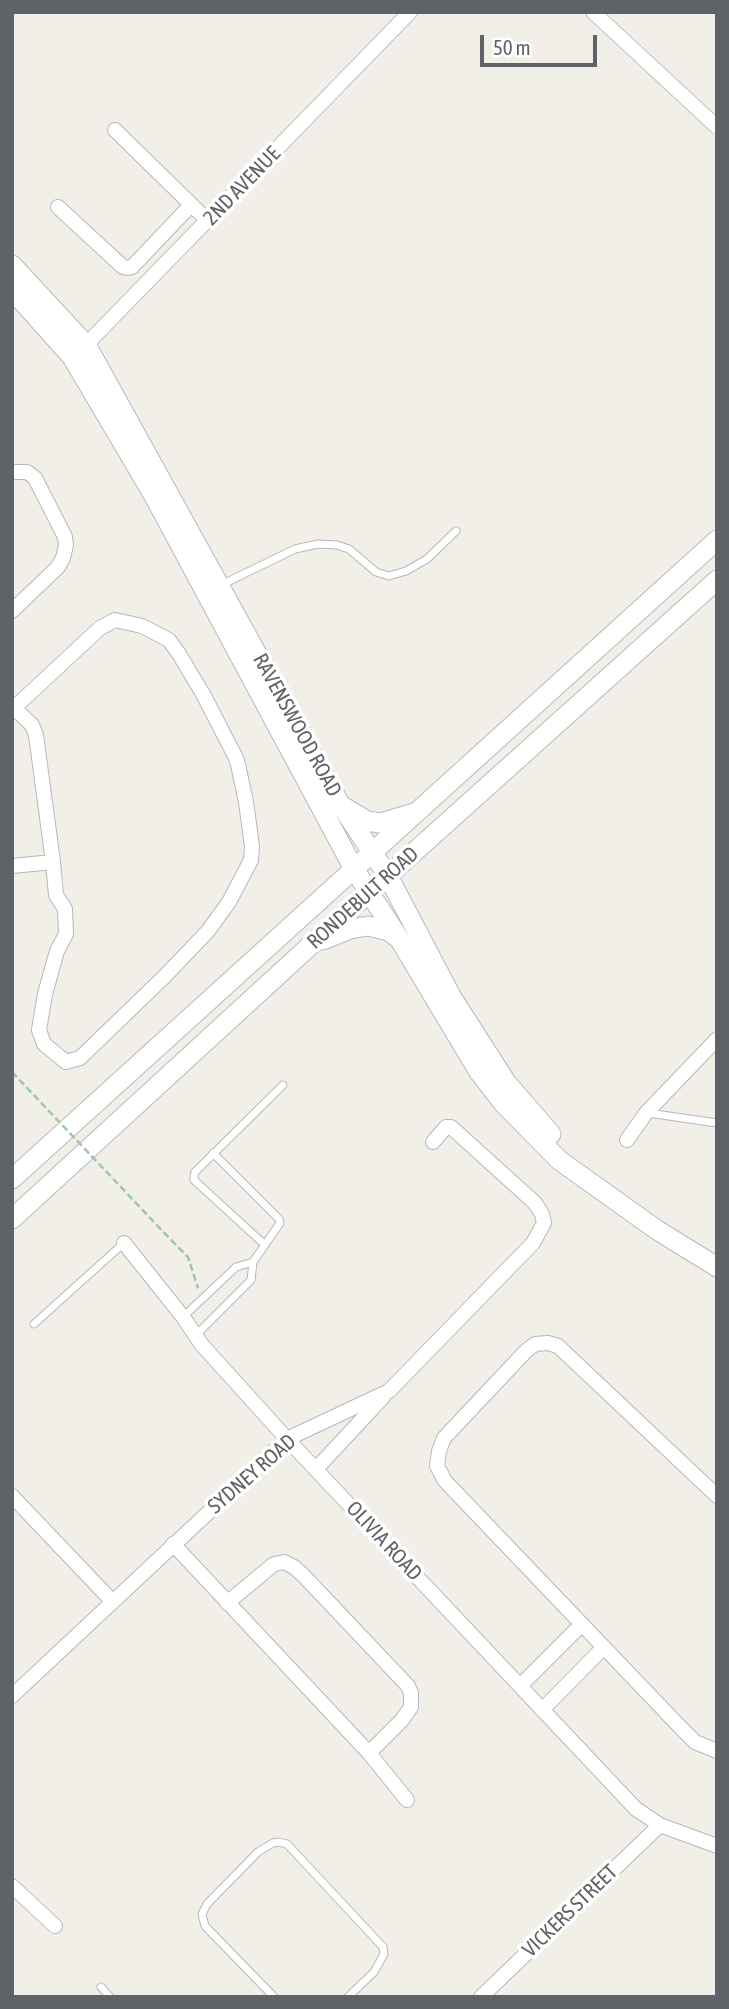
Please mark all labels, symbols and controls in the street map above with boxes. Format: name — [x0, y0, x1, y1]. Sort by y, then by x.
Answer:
scale bar — [484, 21, 601, 65]
text: 50 m — [493, 35, 531, 59]
street label: 2ND AVENUE — [198, 141, 286, 231]
street label: RAVENSWOOD ROAD — [247, 649, 347, 801]
street label: RONDEBULT ROAD — [302, 841, 424, 955]
street label: SYDNEY ROAD — [203, 1429, 301, 1519]
street label: OLIVIA ROAD — [341, 1496, 427, 1586]
street label: VICKERS STREET — [517, 1860, 623, 1962]

